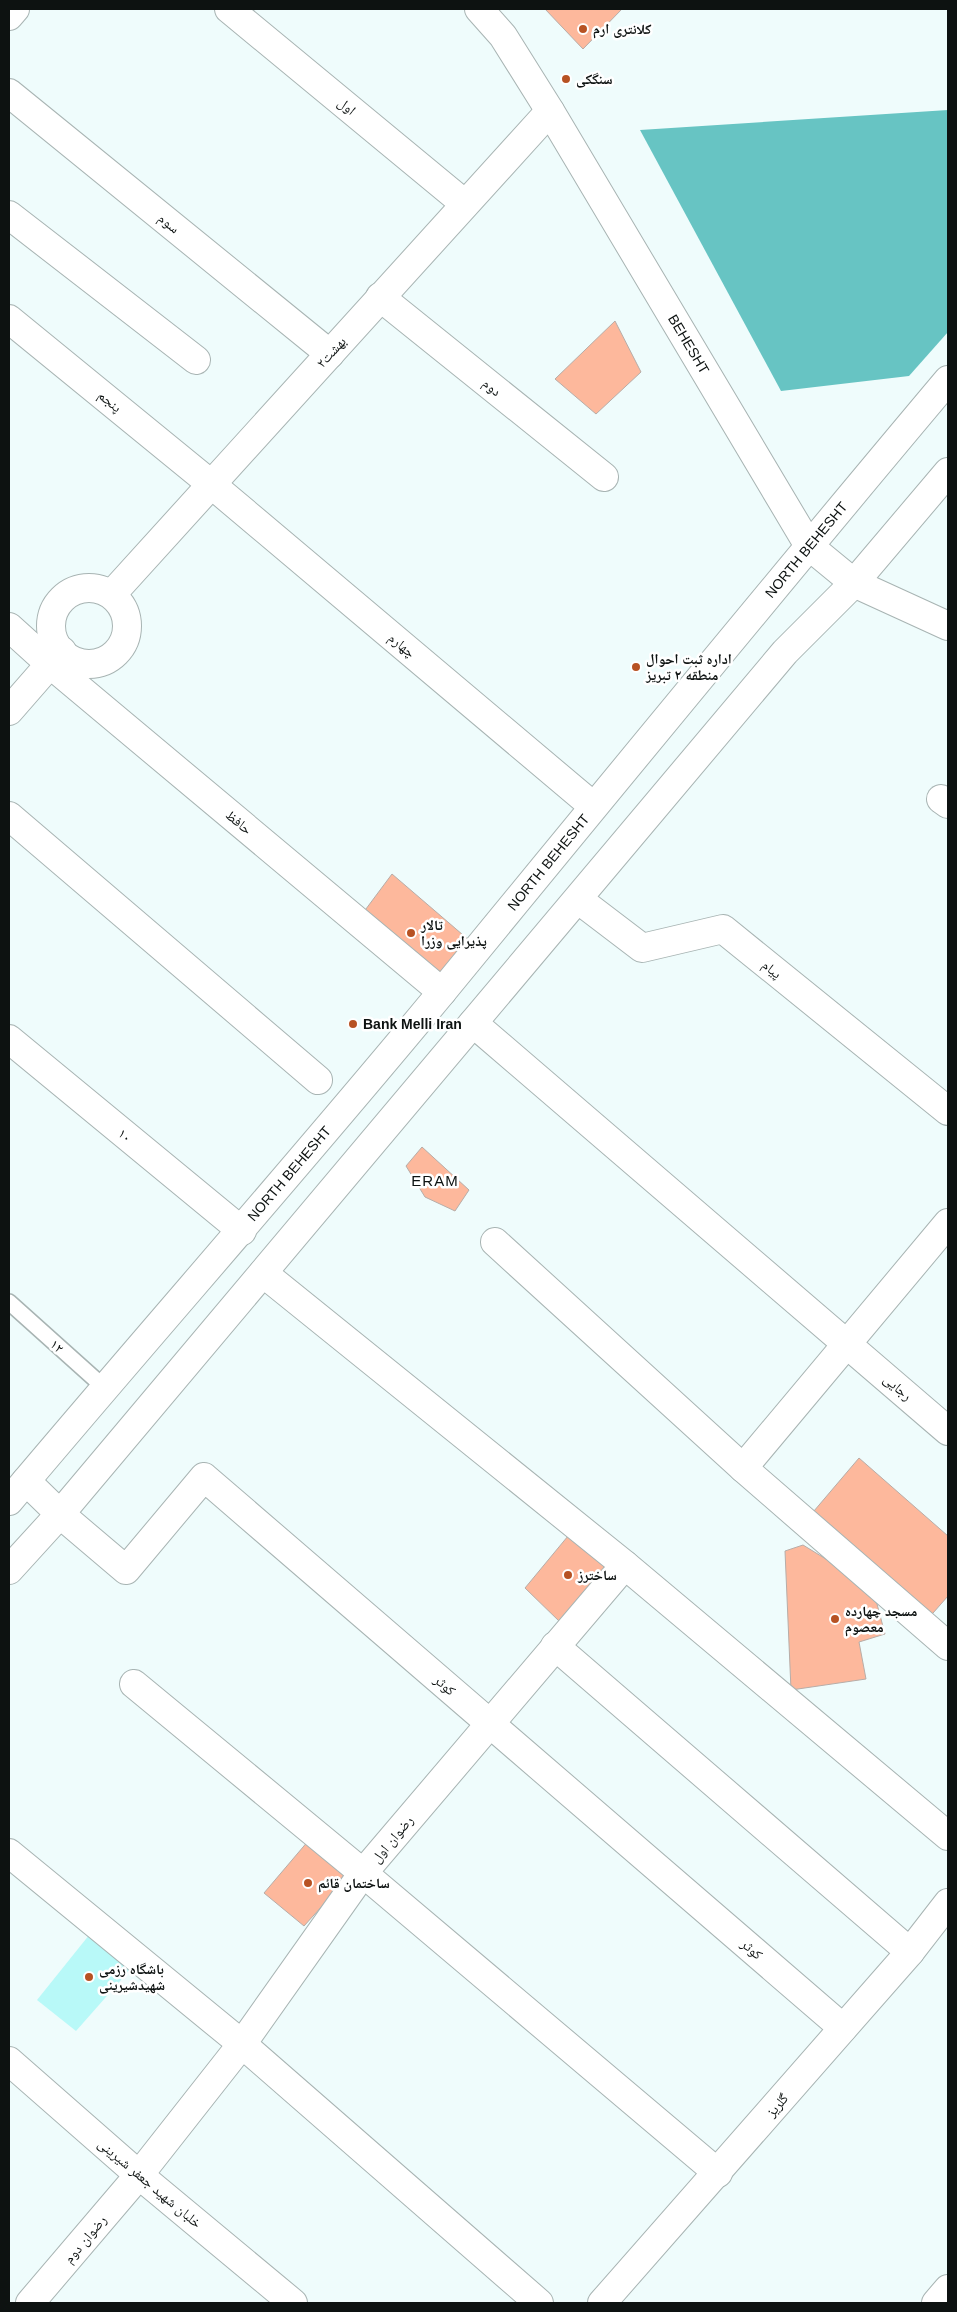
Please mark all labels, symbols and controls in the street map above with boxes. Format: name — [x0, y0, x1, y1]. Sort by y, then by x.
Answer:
place label: کلانتری ارم — [593, 21, 652, 39]
marker: کلانتری ارم — [577, 23, 589, 35]
place label: سنگکی — [576, 71, 613, 88]
marker: سنگکی — [560, 73, 572, 85]
street label: اول — [334, 94, 359, 119]
street label: سوم — [154, 210, 183, 238]
street label: BEHESHT — [665, 312, 713, 377]
street label: بهشت۲ — [313, 333, 349, 371]
street label: دوم — [478, 375, 505, 401]
street label: پنجم — [94, 387, 125, 417]
street label: NORTH BEHESHT — [762, 498, 851, 601]
street label: چهارم — [384, 629, 419, 662]
place label: اداره ثبت احوال منطقه ۲ تبریز — [645, 651, 732, 684]
marker: اداره ثبت احوال منطقه ۲ تبریز — [630, 661, 642, 673]
street label: حافظ — [223, 806, 255, 838]
street label: NORTH BEHESHT — [504, 811, 593, 914]
place label: تالار پذیرایی وزرا — [420, 917, 487, 950]
marker: تالار پذیرایی وزرا — [405, 927, 417, 939]
street label: پیام — [758, 956, 785, 983]
place label: Bank Melli Iran — [363, 1016, 462, 1032]
marker: Bank Melli Iran — [347, 1018, 359, 1030]
street label: NORTH BEHESHT — [244, 1122, 334, 1224]
street label: ۱۰ — [115, 1125, 135, 1145]
district label: ERAM — [411, 1172, 459, 1189]
street label: ۱۲ — [47, 1336, 67, 1356]
street label: رجایی — [880, 1370, 915, 1404]
place label: ساخترز — [577, 1567, 617, 1583]
marker: ساخترز — [562, 1569, 574, 1581]
place label: مسجد چهارده معصوم — [845, 1603, 917, 1637]
marker: مسجد چهارده معصوم — [829, 1613, 841, 1625]
street label: کوثر — [430, 1671, 459, 1699]
street label: رضوان اول — [368, 1812, 417, 1866]
place label: ساختمان قائم — [318, 1875, 390, 1893]
marker: ساختمان قائم — [302, 1877, 314, 1889]
street label: کوثر — [737, 1935, 766, 1963]
place label: باشگاه رزمی شهیدشیرینی — [99, 1961, 165, 1994]
marker: باشگاه رزمی شهیدشیرینی — [83, 1971, 95, 1983]
street label: گلریز — [762, 2090, 792, 2121]
street label: خلبان شهید جعفر شیرینی — [94, 2135, 205, 2232]
street label: رضوان دوم — [60, 2212, 111, 2267]

